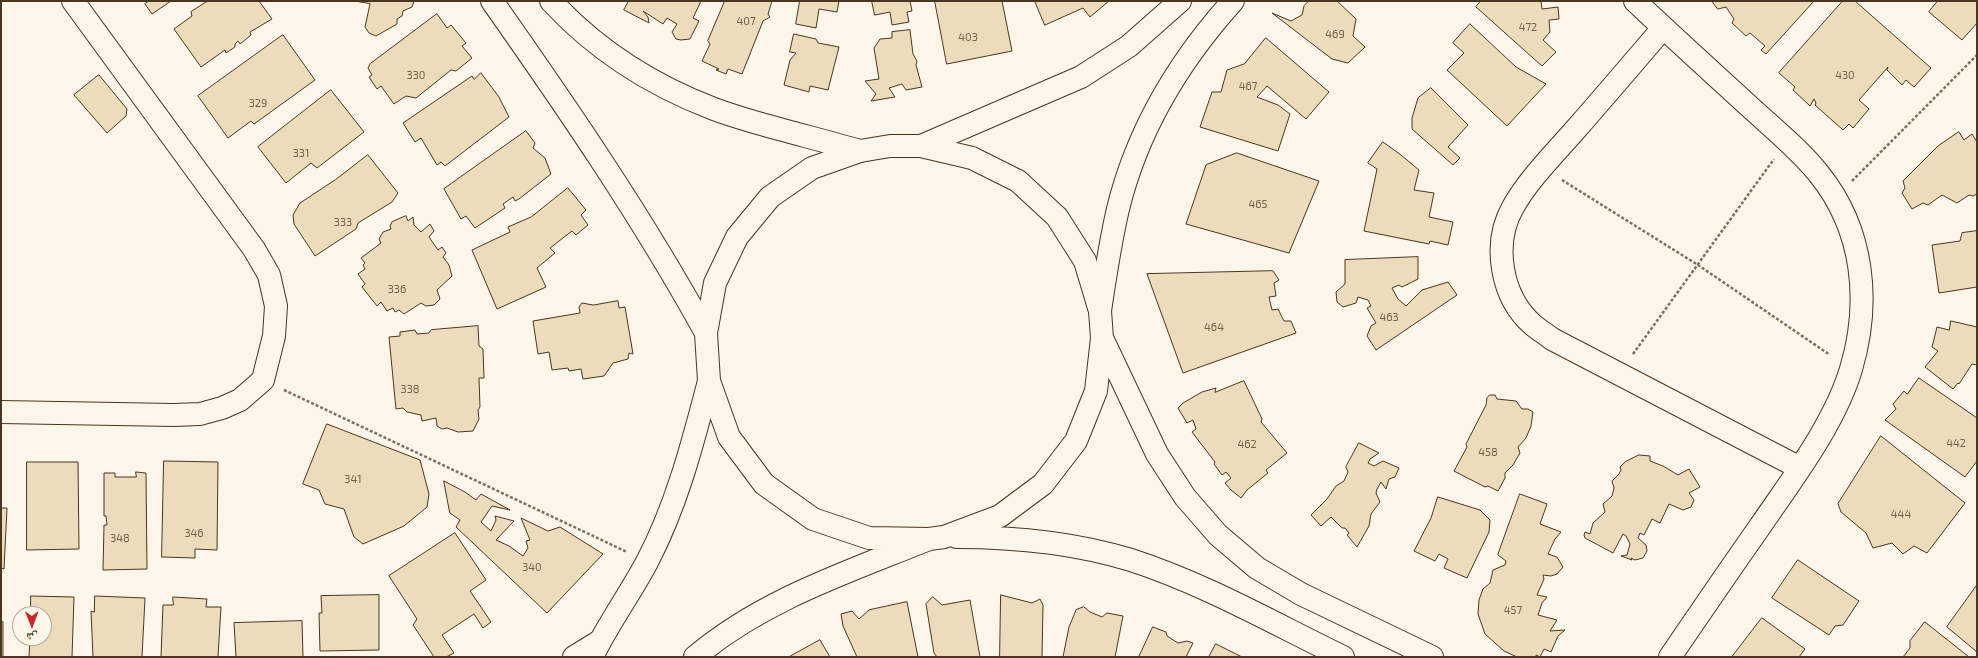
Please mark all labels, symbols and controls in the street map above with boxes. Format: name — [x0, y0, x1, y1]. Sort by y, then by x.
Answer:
house number: 407 — [736, 14, 756, 28]
house number: 472 — [1519, 20, 1537, 34]
house number: 469 — [1325, 27, 1345, 41]
house number: 403 — [958, 30, 978, 44]
house number: 330 — [407, 68, 425, 82]
house number: 430 — [1835, 68, 1855, 82]
house number: 467 — [1239, 79, 1257, 93]
house number: 329 — [249, 96, 267, 110]
house number: 331 — [293, 146, 309, 160]
house number: 465 — [1249, 197, 1267, 211]
house number: 333 — [334, 215, 352, 229]
house number: 336 — [388, 282, 406, 296]
house number: 463 — [1379, 310, 1399, 324]
house number: 464 — [1204, 320, 1224, 334]
house number: 338 — [401, 382, 419, 396]
house number: 442 — [1946, 436, 1966, 450]
house number: 462 — [1237, 437, 1257, 451]
house number: 458 — [1478, 445, 1498, 459]
house number: 341 — [344, 472, 362, 486]
house number: 444 — [1891, 507, 1911, 521]
house number: 346 — [184, 526, 204, 540]
house number: 348 — [110, 531, 130, 545]
house number: 340 — [522, 560, 542, 574]
house number: 457 — [1504, 603, 1522, 617]
north arrow — [12, 606, 52, 646]
text: ش — [26, 631, 38, 644]

